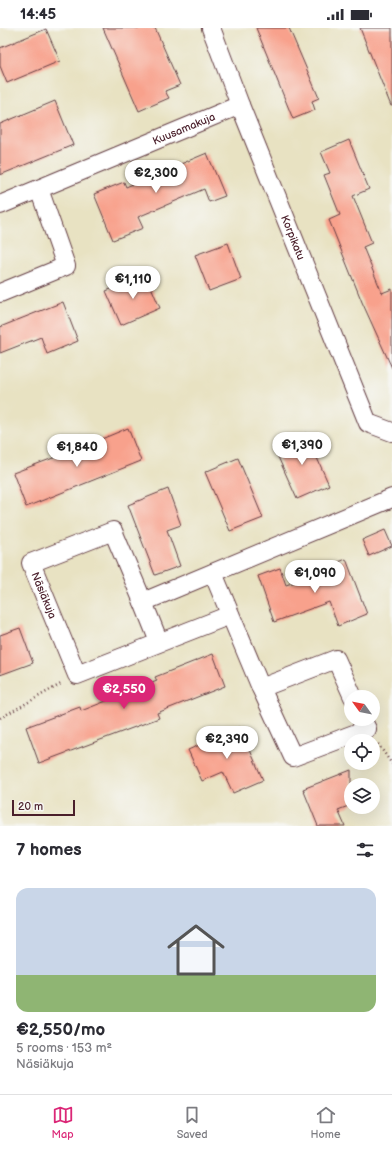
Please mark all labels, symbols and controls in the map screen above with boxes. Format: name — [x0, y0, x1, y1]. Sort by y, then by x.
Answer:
text: 14:45 — [20, 5, 56, 24]
street label: Kuusamakuja — [150, 110, 217, 147]
pin: €2,300 — [123, 160, 189, 194]
text: €2,300 — [134, 165, 178, 181]
street label: Korpikatu — [278, 213, 308, 262]
pin: €1,110 — [100, 266, 166, 300]
text: €1,110 — [114, 271, 152, 287]
pin: €1,390 — [269, 432, 335, 466]
pin: €1,840 — [44, 434, 110, 468]
text: €1,390 — [281, 437, 323, 453]
text: €1,840 — [56, 439, 98, 455]
pin: €1,090 — [282, 560, 348, 594]
text: €1,090 — [294, 565, 336, 581]
street label: Näsiäkuja — [29, 570, 60, 620]
pin: €2,550 — [91, 676, 157, 710]
text: €2,550 — [102, 681, 146, 697]
north arrow — [344, 690, 380, 726]
map controls — [344, 690, 380, 814]
pin: €2,390 — [194, 726, 260, 760]
text: €2,390 — [205, 731, 249, 747]
button: locate — [344, 734, 380, 770]
button: layers — [344, 778, 380, 814]
scale bar — [12, 798, 75, 817]
text: 20 m — [18, 800, 43, 813]
icon: filters — [354, 839, 376, 861]
text: 7 homes — [16, 840, 82, 860]
icon: home — [160, 914, 232, 986]
text: €2,550/mo — [16, 1020, 105, 1040]
text: 5 rooms · 153 m² — [16, 1040, 112, 1056]
text: Näsiäkuja — [16, 1056, 74, 1072]
tab: Map — [52, 1104, 74, 1141]
tab: Saved — [177, 1104, 208, 1141]
tab: Home — [311, 1104, 340, 1141]

